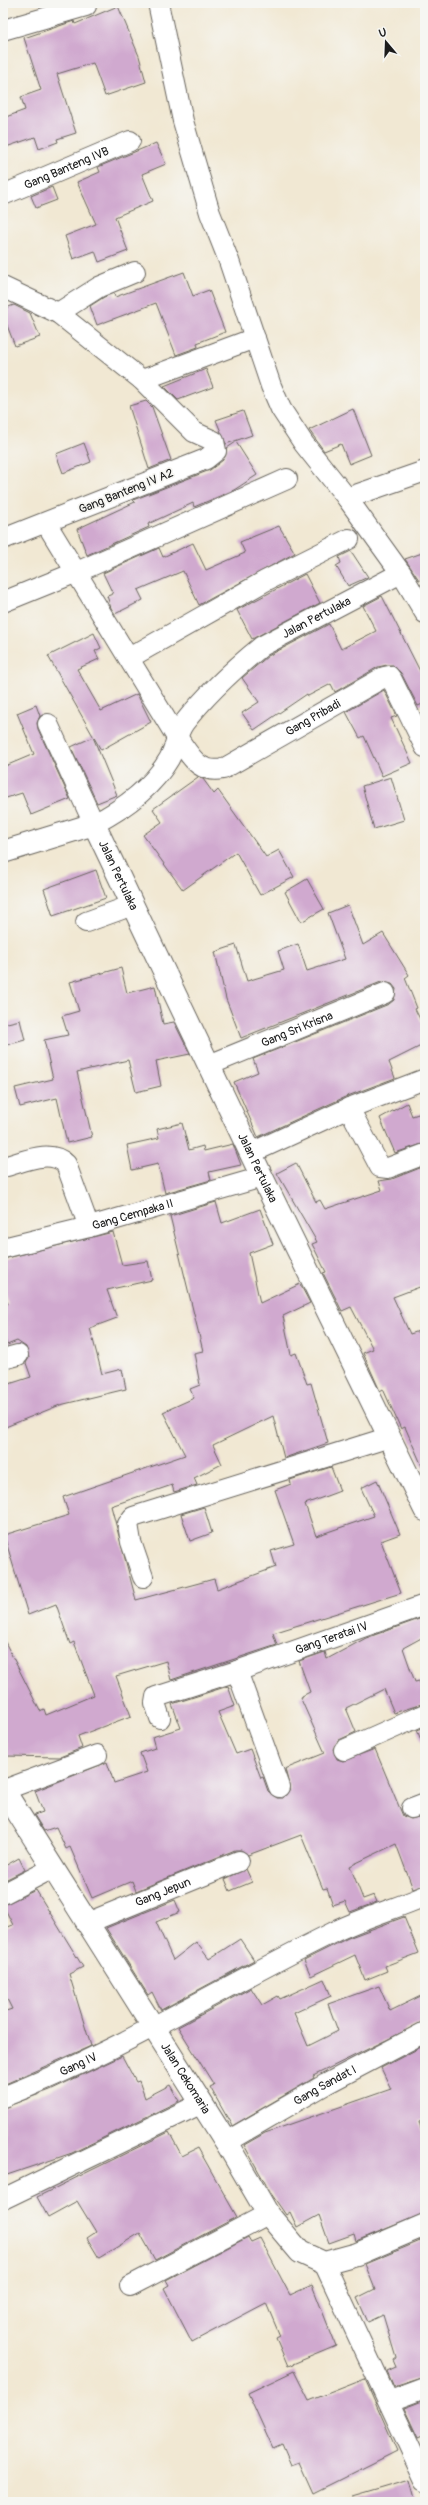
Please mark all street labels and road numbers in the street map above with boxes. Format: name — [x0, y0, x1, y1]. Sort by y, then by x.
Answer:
street label: Gang Banteng IVB — [22, 144, 112, 193]
street label: Gang Banteng IV A2 — [77, 466, 176, 517]
street label: Jalan Pertulaka — [280, 593, 354, 642]
street label: Gang Pribadi — [283, 696, 343, 740]
street label: Jalan Pertulaka — [95, 838, 141, 913]
street label: Gang Sri Krisna — [259, 1008, 336, 1051]
street label: Jalan Pertulaka — [234, 1131, 281, 1206]
street label: Gang Cempaka II — [90, 1196, 175, 1234]
street label: Gang Teratai IV — [293, 1619, 370, 1658]
street label: Gang Jepun — [133, 1874, 193, 1911]
street label: Jalan Cekomaria — [157, 2040, 214, 2117]
street label: Gang IV — [58, 2050, 99, 2080]
street label: Gang Sandat I — [291, 2062, 359, 2109]

